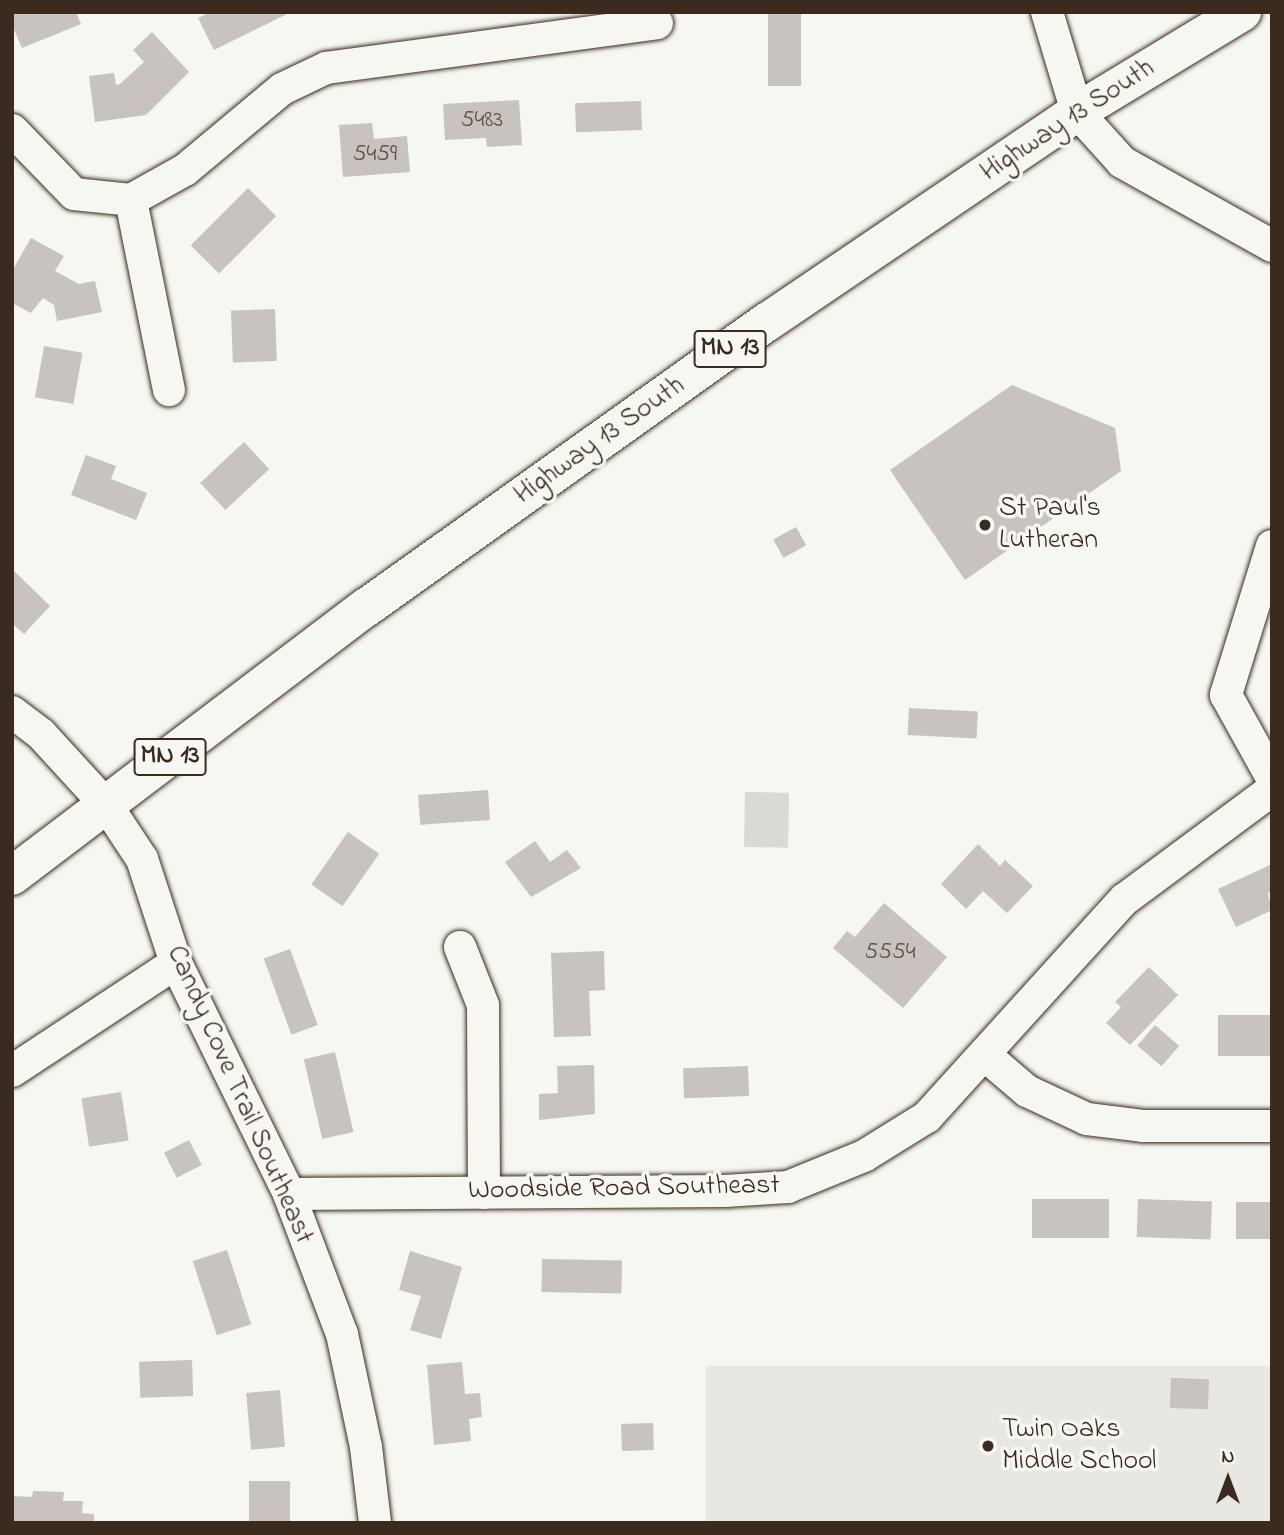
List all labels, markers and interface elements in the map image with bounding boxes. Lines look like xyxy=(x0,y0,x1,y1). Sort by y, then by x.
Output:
street label: Highway 13 South xyxy=(975,52,1161,190)
house number: 5483 xyxy=(461,107,503,135)
house number: 5459 xyxy=(353,141,397,169)
road number: MN 13 xyxy=(693,326,767,372)
street label: Highway 13 South xyxy=(508,370,692,512)
place label: St Paul's Lutheran xyxy=(999,492,1101,558)
marker: St Paul's Lutheran xyxy=(977,517,993,533)
road number: MN 13 xyxy=(133,734,207,779)
house number: 5554 xyxy=(864,939,916,967)
street label: Candy Cove Trail Southeast xyxy=(158,941,320,1249)
street label: Woodside Road Southeast xyxy=(468,1169,780,1209)
place label: Twin Oaks Middle School xyxy=(1002,1413,1156,1479)
marker: Twin Oaks Middle School xyxy=(980,1438,996,1454)
north arrow xyxy=(1193,1444,1263,1514)
text: N xyxy=(1222,1444,1234,1471)

